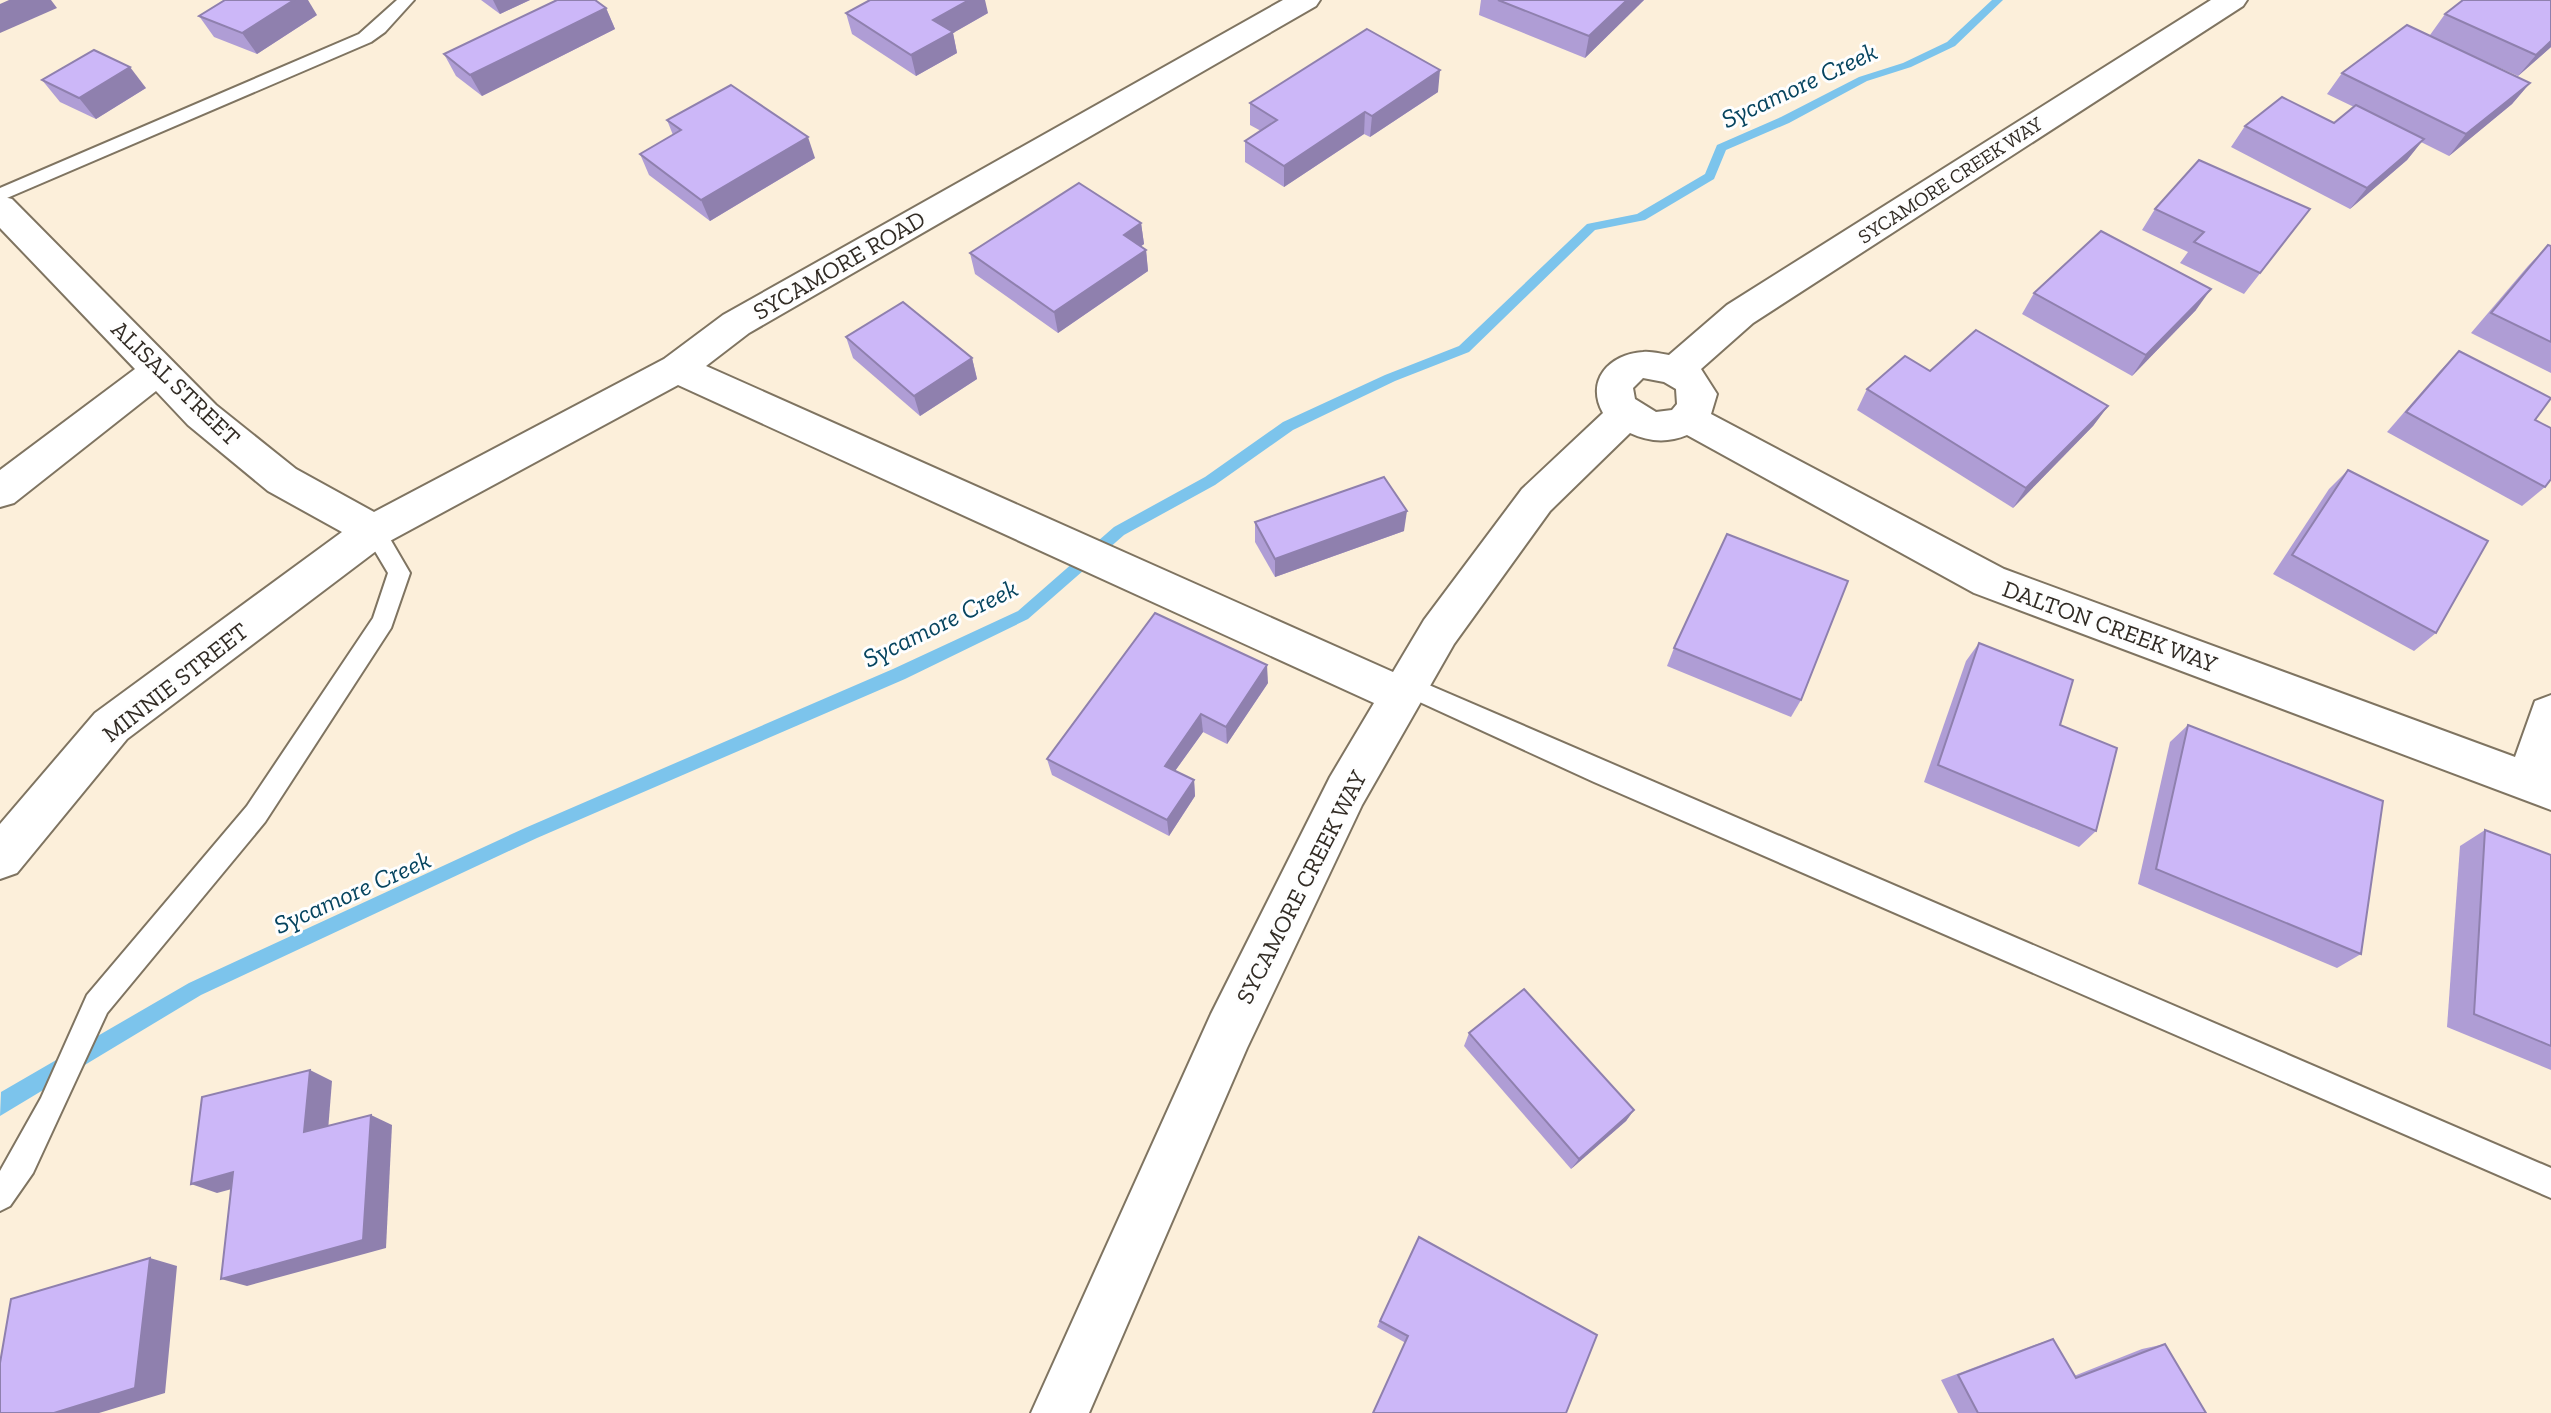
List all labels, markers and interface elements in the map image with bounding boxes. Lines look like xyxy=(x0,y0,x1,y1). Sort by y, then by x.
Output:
water label: Sycamore Creek xyxy=(1716,35,1882,135)
street label: SYCAMORE CREEK WAY xyxy=(1853,111,2047,249)
street label: SYCAMORE ROAD xyxy=(748,204,930,326)
street label: ALISAL STREET xyxy=(106,314,246,452)
water label: Sycamore Creek xyxy=(857,572,1023,674)
street label: DALTON CREEK WAY xyxy=(1999,574,2222,678)
street label: MINNIE STREET xyxy=(96,616,254,748)
street label: SYCAMORE CREEK WAY xyxy=(1230,765,1373,1008)
water label: Sycamore Creek xyxy=(269,843,435,941)

